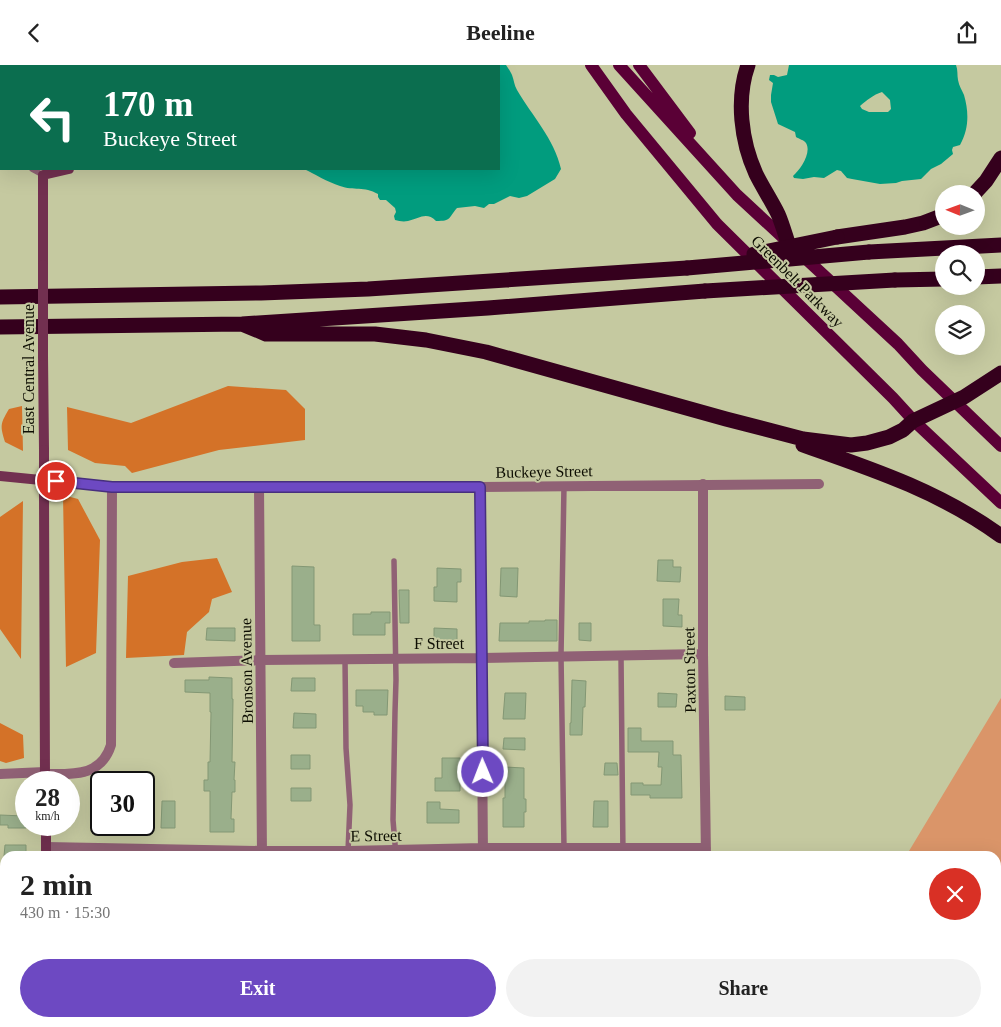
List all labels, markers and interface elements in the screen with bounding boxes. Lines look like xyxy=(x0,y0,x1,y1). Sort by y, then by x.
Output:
icon: back xyxy=(20,19,48,47)
icon: share xyxy=(953,19,981,47)
text: Beeline xyxy=(466,20,535,45)
icon: left xyxy=(20,85,85,150)
text: 170 m xyxy=(103,85,193,124)
text: Buckeye Street xyxy=(103,126,237,151)
north arrow xyxy=(935,185,985,235)
map controls xyxy=(935,185,985,355)
street label: Greenbelt Parkway xyxy=(747,232,847,332)
button: search xyxy=(935,245,985,295)
street label: East Central Avenue xyxy=(20,304,37,434)
button: layers xyxy=(935,305,985,355)
pin xyxy=(35,460,77,502)
street label: Buckeye Street xyxy=(495,462,593,482)
icon: arrive xyxy=(42,467,70,495)
street label: Bronson Avenue xyxy=(237,618,256,724)
street label: Paxton Street xyxy=(680,626,699,713)
street label: F Street xyxy=(414,635,465,652)
position arrow xyxy=(456,745,508,797)
speed limit sign: 30 xyxy=(90,771,155,836)
text: 28 xyxy=(35,784,60,811)
text: km/h xyxy=(35,809,60,823)
street label: E Street xyxy=(350,827,402,844)
text: 2 min xyxy=(20,868,93,901)
button: close xyxy=(929,868,981,920)
text: 430 m · 15:30 xyxy=(20,904,110,921)
button: Exit xyxy=(20,959,496,1017)
button: Share xyxy=(506,959,981,1017)

